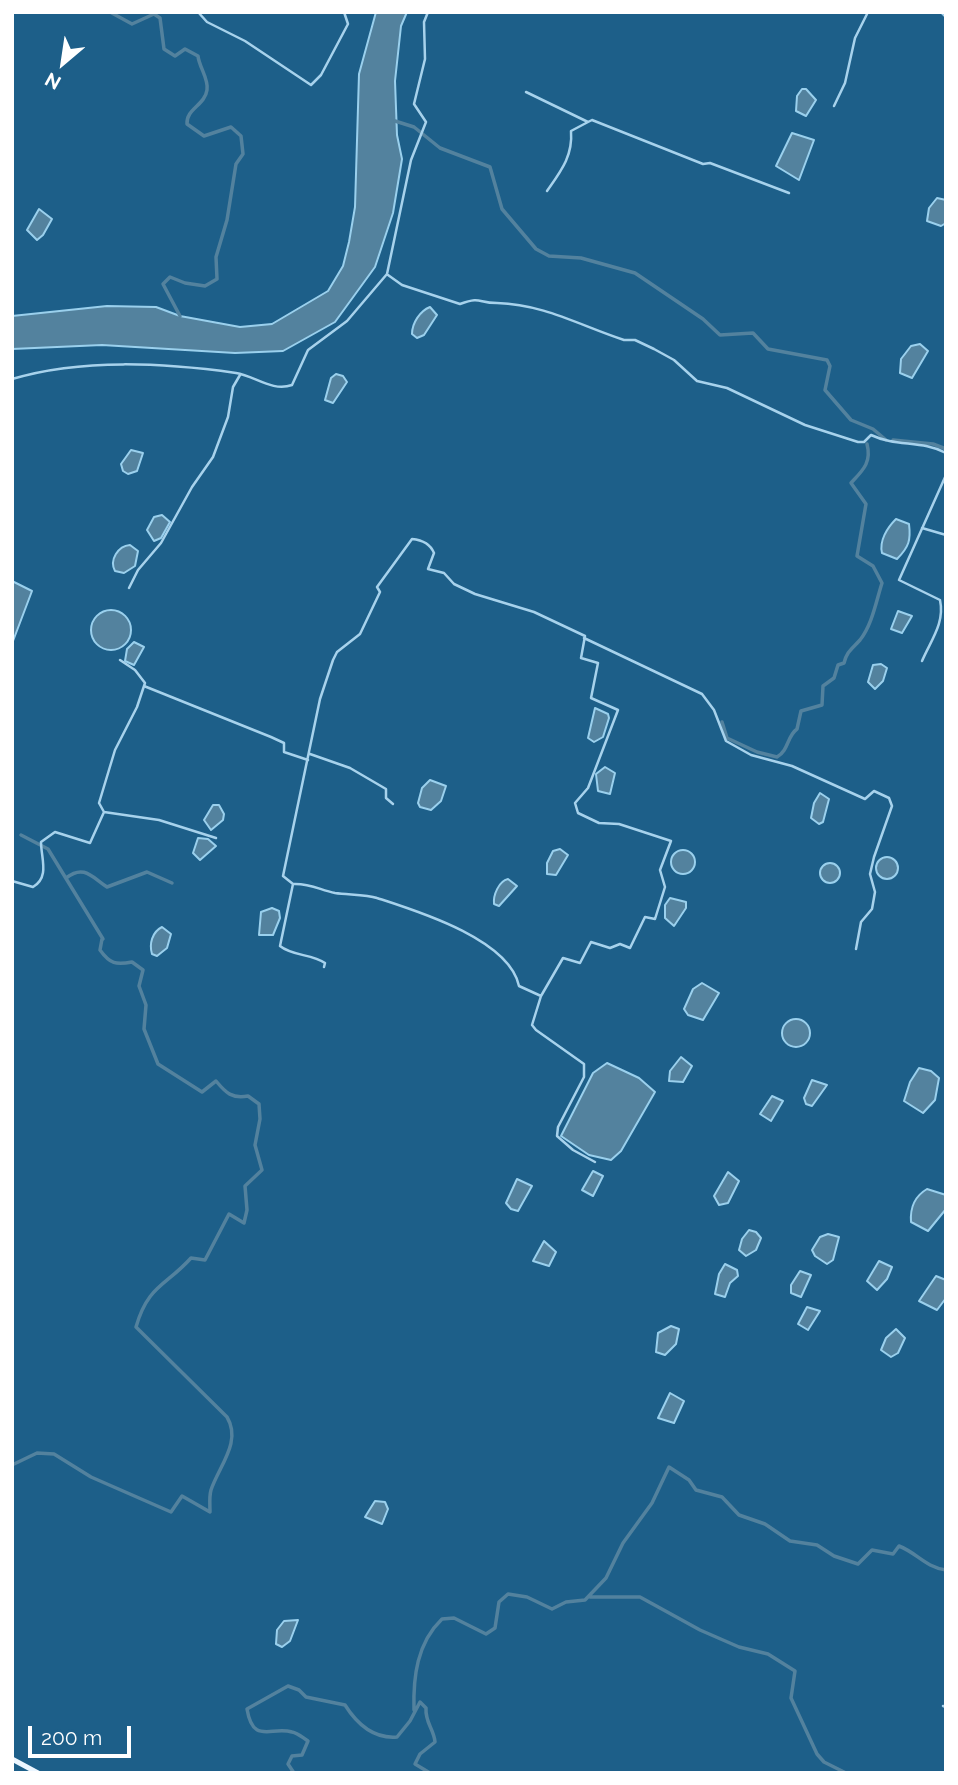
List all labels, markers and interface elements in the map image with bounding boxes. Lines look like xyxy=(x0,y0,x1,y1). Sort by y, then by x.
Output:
north arrow xyxy=(28,28,98,98)
text: N xyxy=(41,68,64,95)
scale bar xyxy=(32,1712,135,1756)
text: 200 m xyxy=(41,1725,102,1750)

